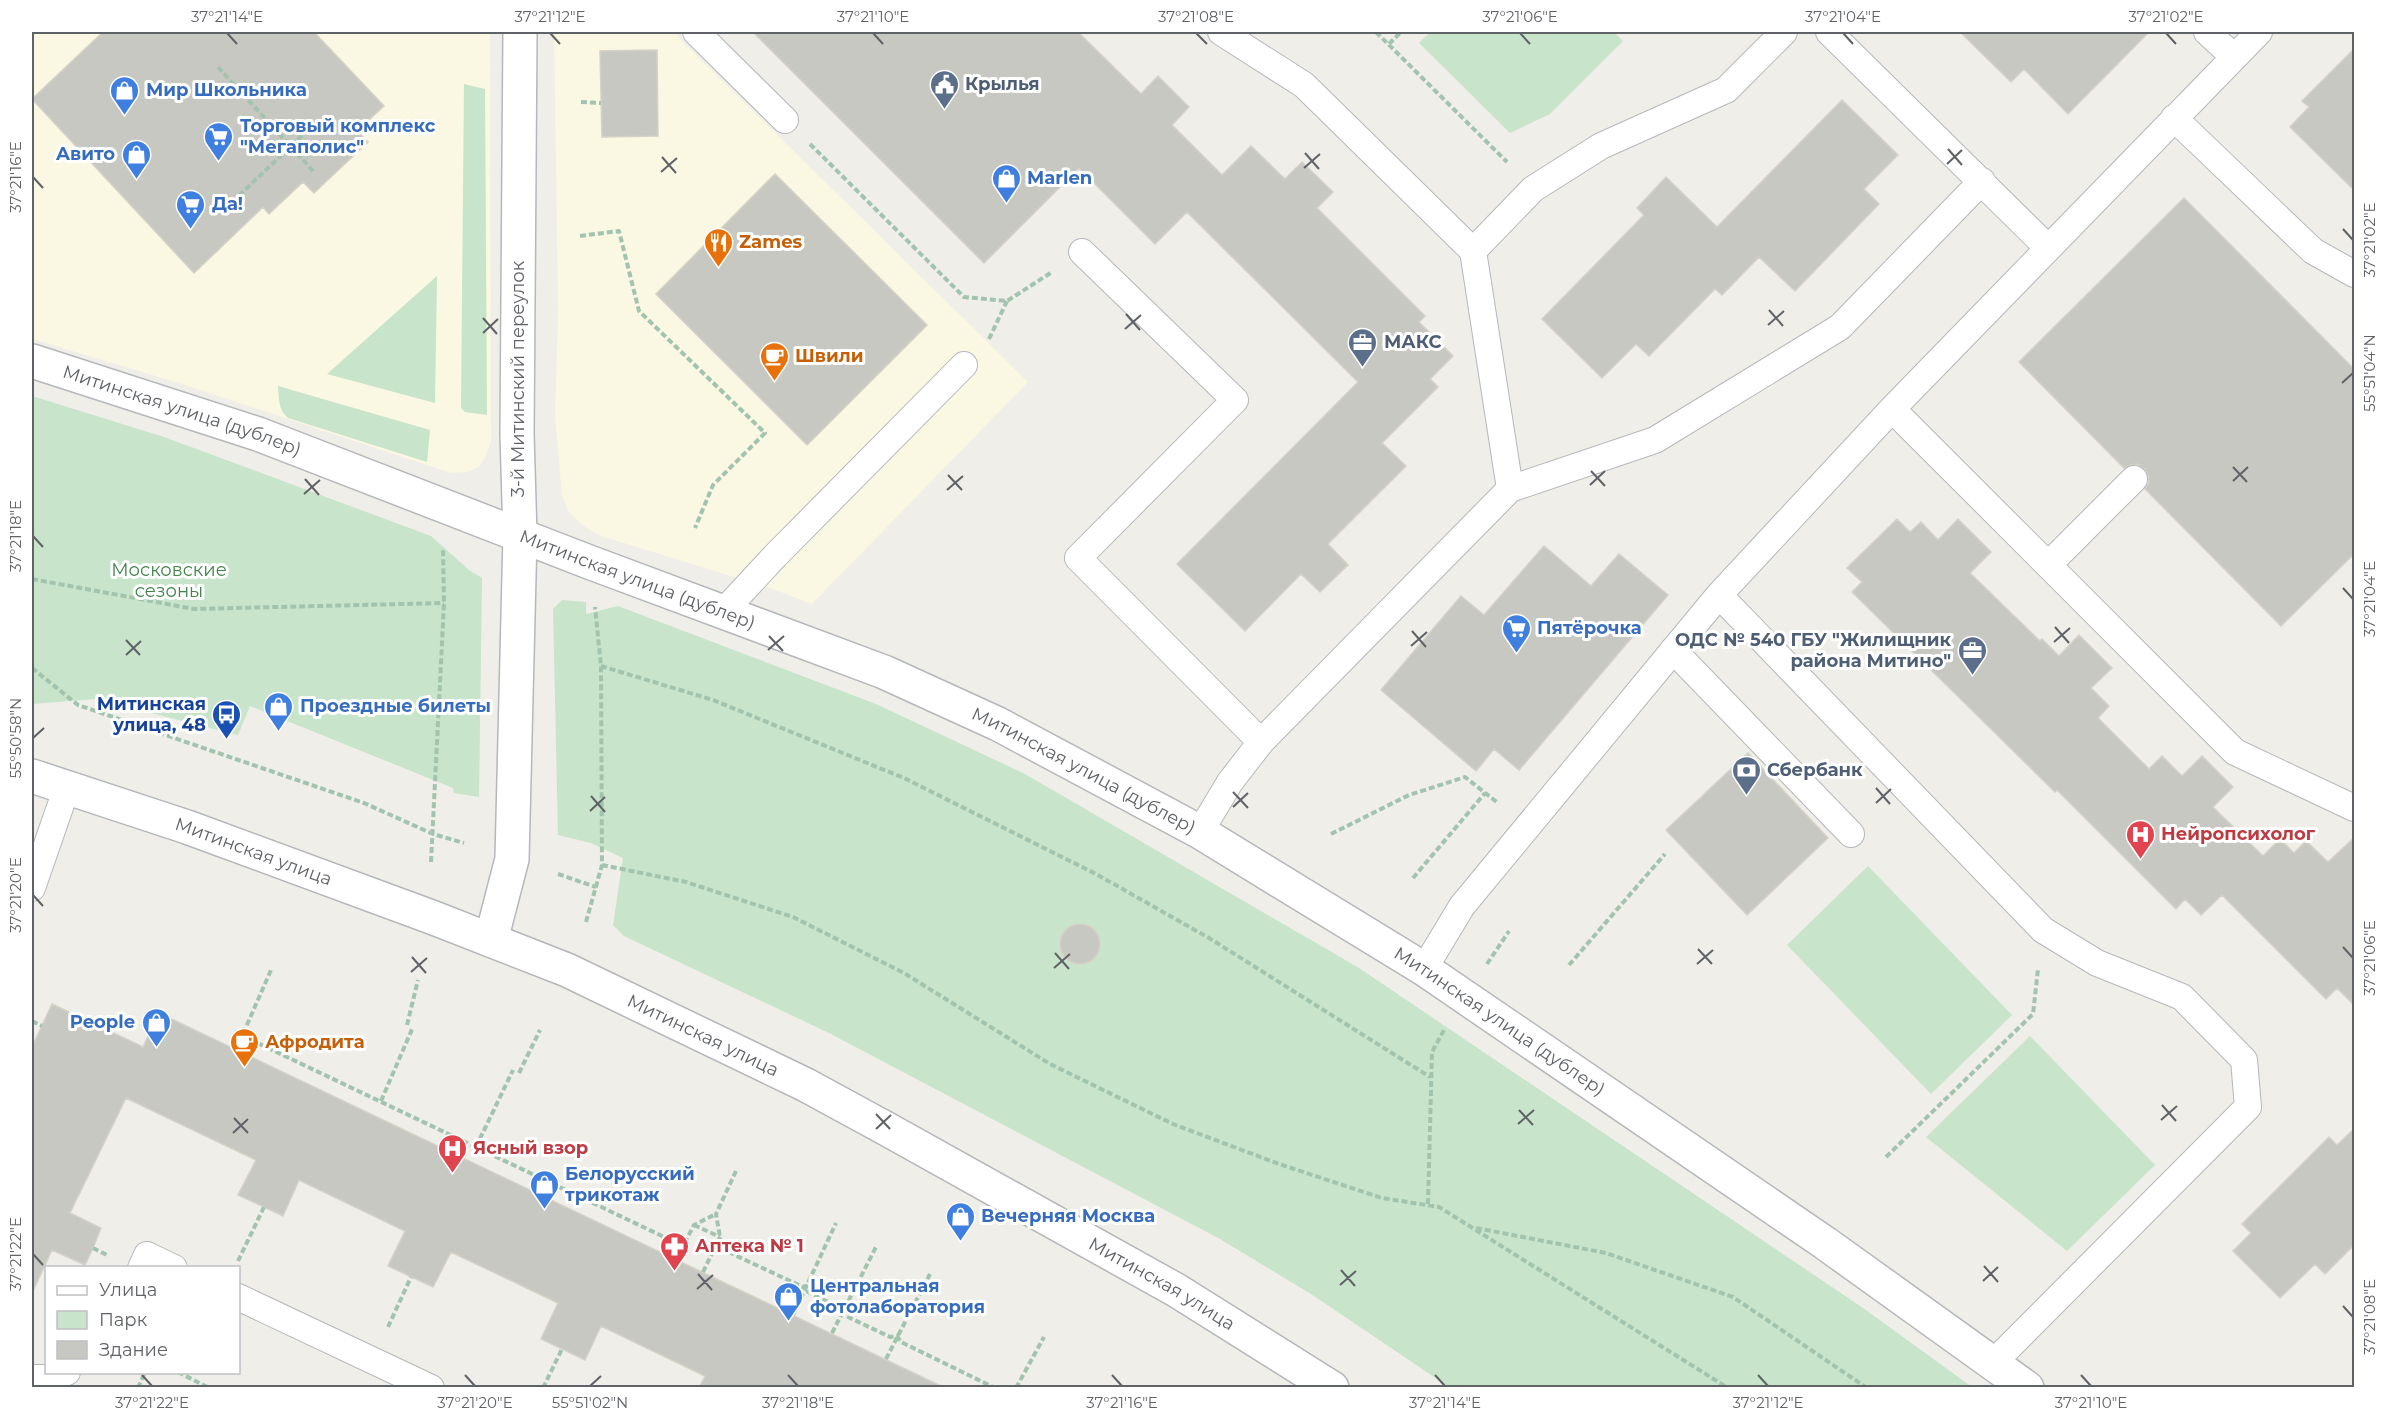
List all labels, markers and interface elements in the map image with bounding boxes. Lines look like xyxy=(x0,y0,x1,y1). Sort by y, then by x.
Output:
text: 37°21'14"E xyxy=(191,7,263,26)
text: 37°21'12"E xyxy=(514,7,586,26)
text: 37°21'10"E xyxy=(837,7,909,26)
text: 37°21'08"E xyxy=(1158,7,1234,26)
text: 37°21'06"E xyxy=(1482,7,1558,26)
text: 37°21'04"E xyxy=(1805,7,1881,26)
text: 37°21'02"E xyxy=(2128,7,2204,26)
public building icon: Крылья xyxy=(928,68,960,110)
place label: Крылья xyxy=(965,73,1040,95)
shop icon: Мир Школьника xyxy=(109,74,141,116)
place label: Мир Школьника xyxy=(146,79,307,101)
place label: Торговый комплекс "Мегаполис" xyxy=(240,115,436,158)
supermarket icon: Торговый комплекс "Мегаполис" xyxy=(203,120,235,162)
shop icon: Авито xyxy=(120,138,152,180)
text: 37°21'16"E xyxy=(6,141,25,213)
place label: Авито xyxy=(56,143,115,165)
shop icon: Marlen xyxy=(990,162,1022,204)
place label: Marlen xyxy=(1027,167,1092,189)
supermarket icon: Да! xyxy=(175,188,207,230)
place label: Да! xyxy=(212,193,243,215)
text: 37°21'02"E xyxy=(2360,202,2379,278)
restaurant icon: Zames xyxy=(702,226,734,268)
place label: Zames xyxy=(739,231,803,253)
street label: 3-й Митинский переулок xyxy=(507,260,529,497)
office icon: МАКС xyxy=(1347,326,1379,368)
place label: МАКС xyxy=(1384,331,1442,353)
text: 55°51'04"N xyxy=(2360,334,2379,412)
cafe icon: Швили xyxy=(758,340,790,382)
place label: Швили xyxy=(795,345,864,367)
street label: Митинская улица (дублер) xyxy=(60,361,305,461)
text: 37°21'18"E xyxy=(6,500,25,572)
street label: Митинская улица (дублер) xyxy=(516,525,758,634)
park label: Московские сезоны xyxy=(111,559,227,602)
text: 37°21'04"E xyxy=(2360,561,2379,637)
supermarket icon: Пятёрочка xyxy=(1500,612,1532,654)
place label: Пятёрочка xyxy=(1537,617,1642,639)
place label: ОДС № 540 ГБУ "Жилищник района Митино" xyxy=(1675,629,1951,672)
office icon: ОДС № 540 ГБУ "Жилищник района Митино" xyxy=(1956,634,1988,676)
shop icon: Проездные билеты xyxy=(263,690,295,732)
place label: Митинская улица, 48 xyxy=(97,693,206,736)
place label: Проездные билеты xyxy=(300,695,491,717)
text: 55°50'58"N xyxy=(6,698,25,778)
bus stop icon: Митинская улица, 48 xyxy=(211,698,243,740)
street label: Митинская улица (дублер) xyxy=(968,703,1199,839)
bank icon: Сбербанк xyxy=(1730,754,1762,796)
place label: Сбербанк xyxy=(1767,759,1863,781)
street label: Митинская улица xyxy=(172,813,335,890)
hospital icon: Нейропсихолог xyxy=(2124,818,2156,860)
place label: Нейропсихолог xyxy=(2161,823,2316,845)
text: 37°21'20"E xyxy=(6,857,25,933)
text: 37°21'06"E xyxy=(2360,920,2379,996)
street label: Митинская улица (дублер) xyxy=(1390,942,1609,1100)
street label: Митинская улица xyxy=(624,990,782,1081)
shop icon: People xyxy=(140,1006,172,1048)
place label: People xyxy=(70,1011,135,1033)
cafe icon: Афродита xyxy=(228,1026,260,1068)
place label: Афродита xyxy=(265,1031,365,1053)
hospital icon: Ясный взор xyxy=(436,1132,468,1174)
place label: Ясный взор xyxy=(473,1137,588,1159)
place label: Белорусский трикотаж xyxy=(565,1163,695,1206)
shop icon: Белорусский трикотаж xyxy=(528,1168,560,1210)
shop icon: Вечерняя Москва xyxy=(944,1200,976,1242)
place label: Вечерняя Москва xyxy=(981,1205,1155,1227)
text: 37°21'22"E xyxy=(6,1217,25,1291)
pharmacy icon: Аптека № 1 xyxy=(658,1230,690,1272)
street label: Митинская улица xyxy=(1085,1233,1239,1335)
place label: Аптека № 1 xyxy=(695,1235,804,1257)
legend xyxy=(45,1266,240,1374)
place label: Центральная фотолаборатория xyxy=(810,1275,985,1318)
text: Улица xyxy=(99,1279,157,1301)
text: 37°21'08"E xyxy=(2360,1279,2379,1355)
shop icon: Центральная фотолаборатория xyxy=(773,1280,805,1322)
text: Парк xyxy=(99,1309,148,1331)
text: Здание xyxy=(99,1339,168,1361)
text: 37°21'22"E xyxy=(115,1393,189,1412)
text: 37°21'20"E xyxy=(437,1393,513,1412)
text: 55°51'02"N xyxy=(552,1393,628,1412)
text: 37°21'18"E xyxy=(762,1393,834,1412)
text: 37°21'16"E xyxy=(1086,1393,1158,1412)
text: 37°21'14"E xyxy=(1409,1393,1481,1412)
text: 37°21'12"E xyxy=(1732,1393,1804,1412)
text: 37°21'10"E xyxy=(2055,1393,2127,1412)

